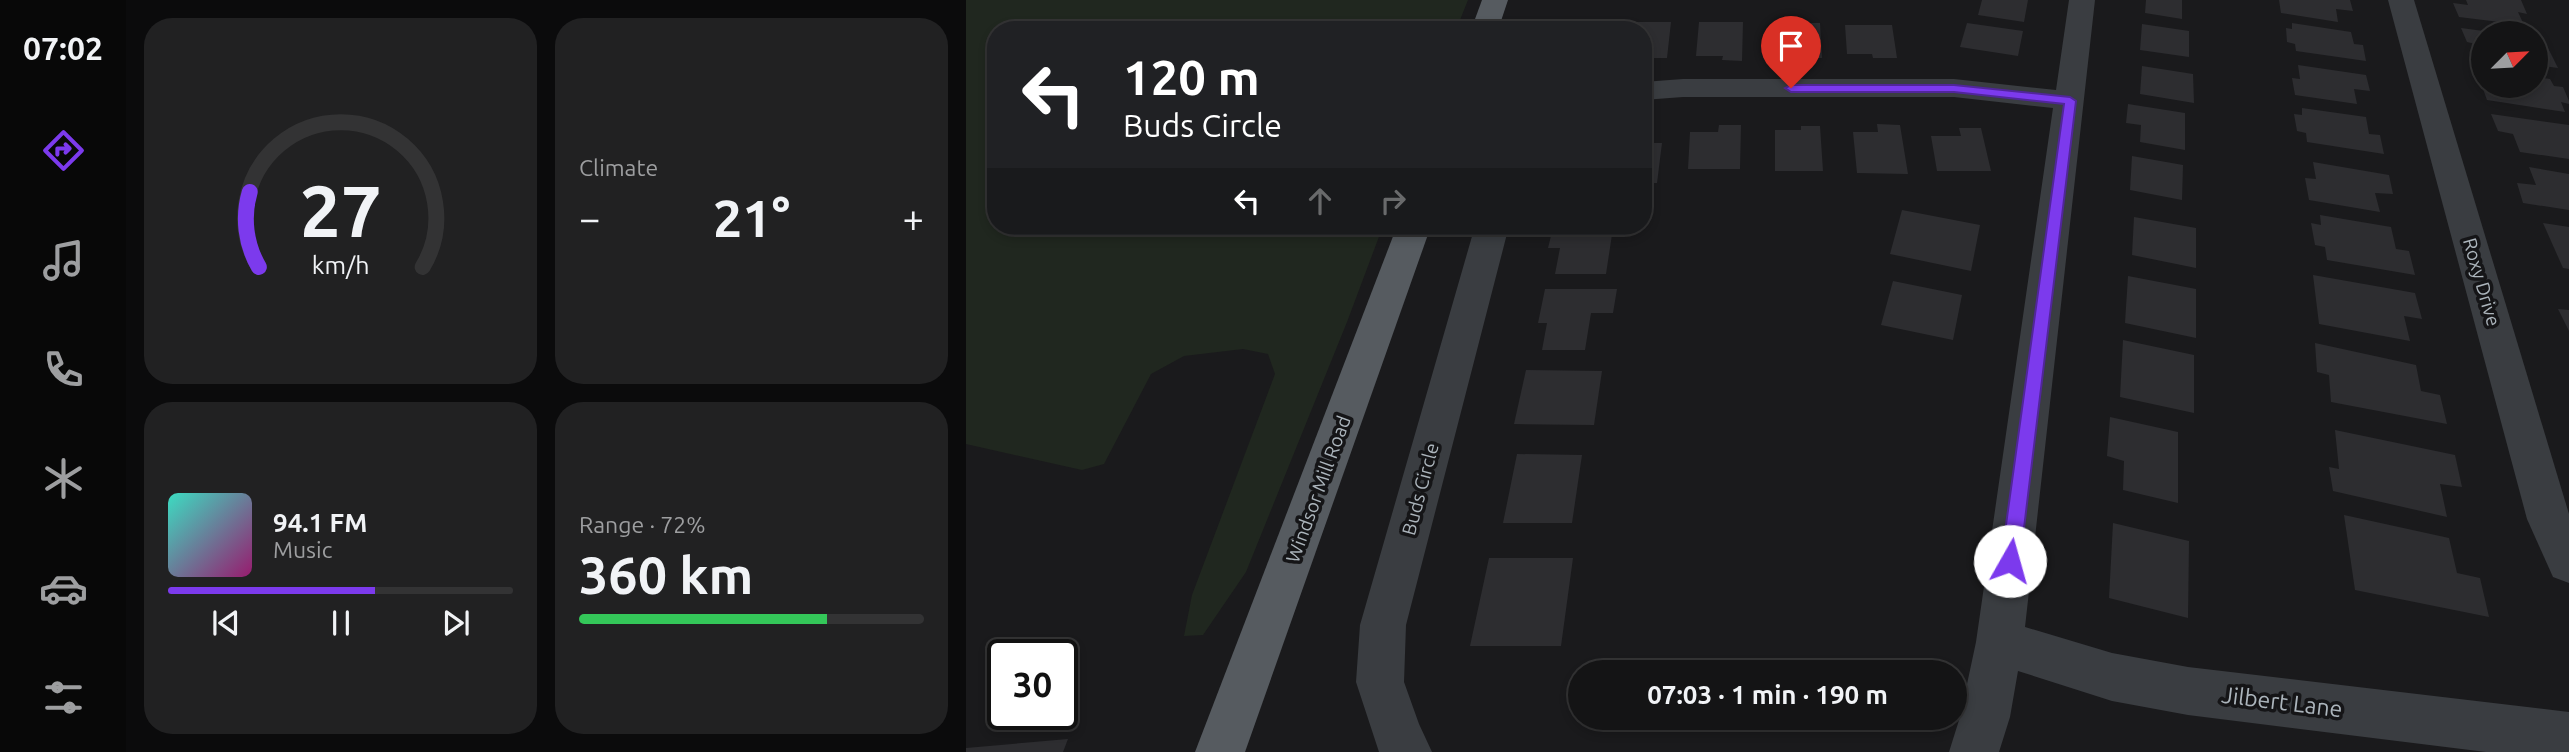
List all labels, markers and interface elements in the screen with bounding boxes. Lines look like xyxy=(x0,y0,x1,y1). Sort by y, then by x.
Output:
pin xyxy=(1761,16,1821,88)
north arrow xyxy=(2471,21,2548,98)
map controls xyxy=(2471,21,2548,98)
icon: arrive xyxy=(1772,27,1810,65)
text: 07:02 xyxy=(23,30,103,66)
icon: left xyxy=(1008,49,1099,140)
text: 120 m xyxy=(1123,49,1260,104)
text: Buds Circle xyxy=(1123,107,1282,143)
icon: directions xyxy=(39,126,88,175)
text: Climate xyxy=(579,155,658,180)
text: 27 xyxy=(299,169,382,251)
icon: left xyxy=(1228,182,1266,220)
icon: ahead xyxy=(1301,182,1339,220)
icon: right xyxy=(1374,182,1412,220)
text: 21° xyxy=(713,189,790,247)
text: − xyxy=(579,197,600,239)
text: + xyxy=(903,197,924,239)
street label: Roxy Drive xyxy=(2459,235,2505,329)
icon: music xyxy=(39,236,88,285)
text: km/h xyxy=(312,251,369,279)
icon: phone xyxy=(39,345,88,394)
street label: Windsor Mill Road xyxy=(1281,413,1355,565)
street label: Buds Circle xyxy=(1397,441,1443,537)
icon: climate xyxy=(39,454,88,503)
text: 94.1 FM xyxy=(273,508,367,537)
text: Range · 72% xyxy=(579,512,706,537)
position arrow xyxy=(1973,524,2047,598)
text: Music xyxy=(273,537,332,562)
text: 360 km xyxy=(579,546,753,604)
icon: car xyxy=(39,564,88,613)
icon: previous xyxy=(207,604,245,642)
icon: pause xyxy=(322,604,360,642)
icon: next xyxy=(437,604,475,642)
speed limit sign: 30 xyxy=(987,639,1078,730)
icon: filters xyxy=(39,673,88,722)
text: 07:03 · 1 min · 190 m xyxy=(1647,680,1888,709)
street label: Jilbert Lane xyxy=(2220,682,2344,721)

